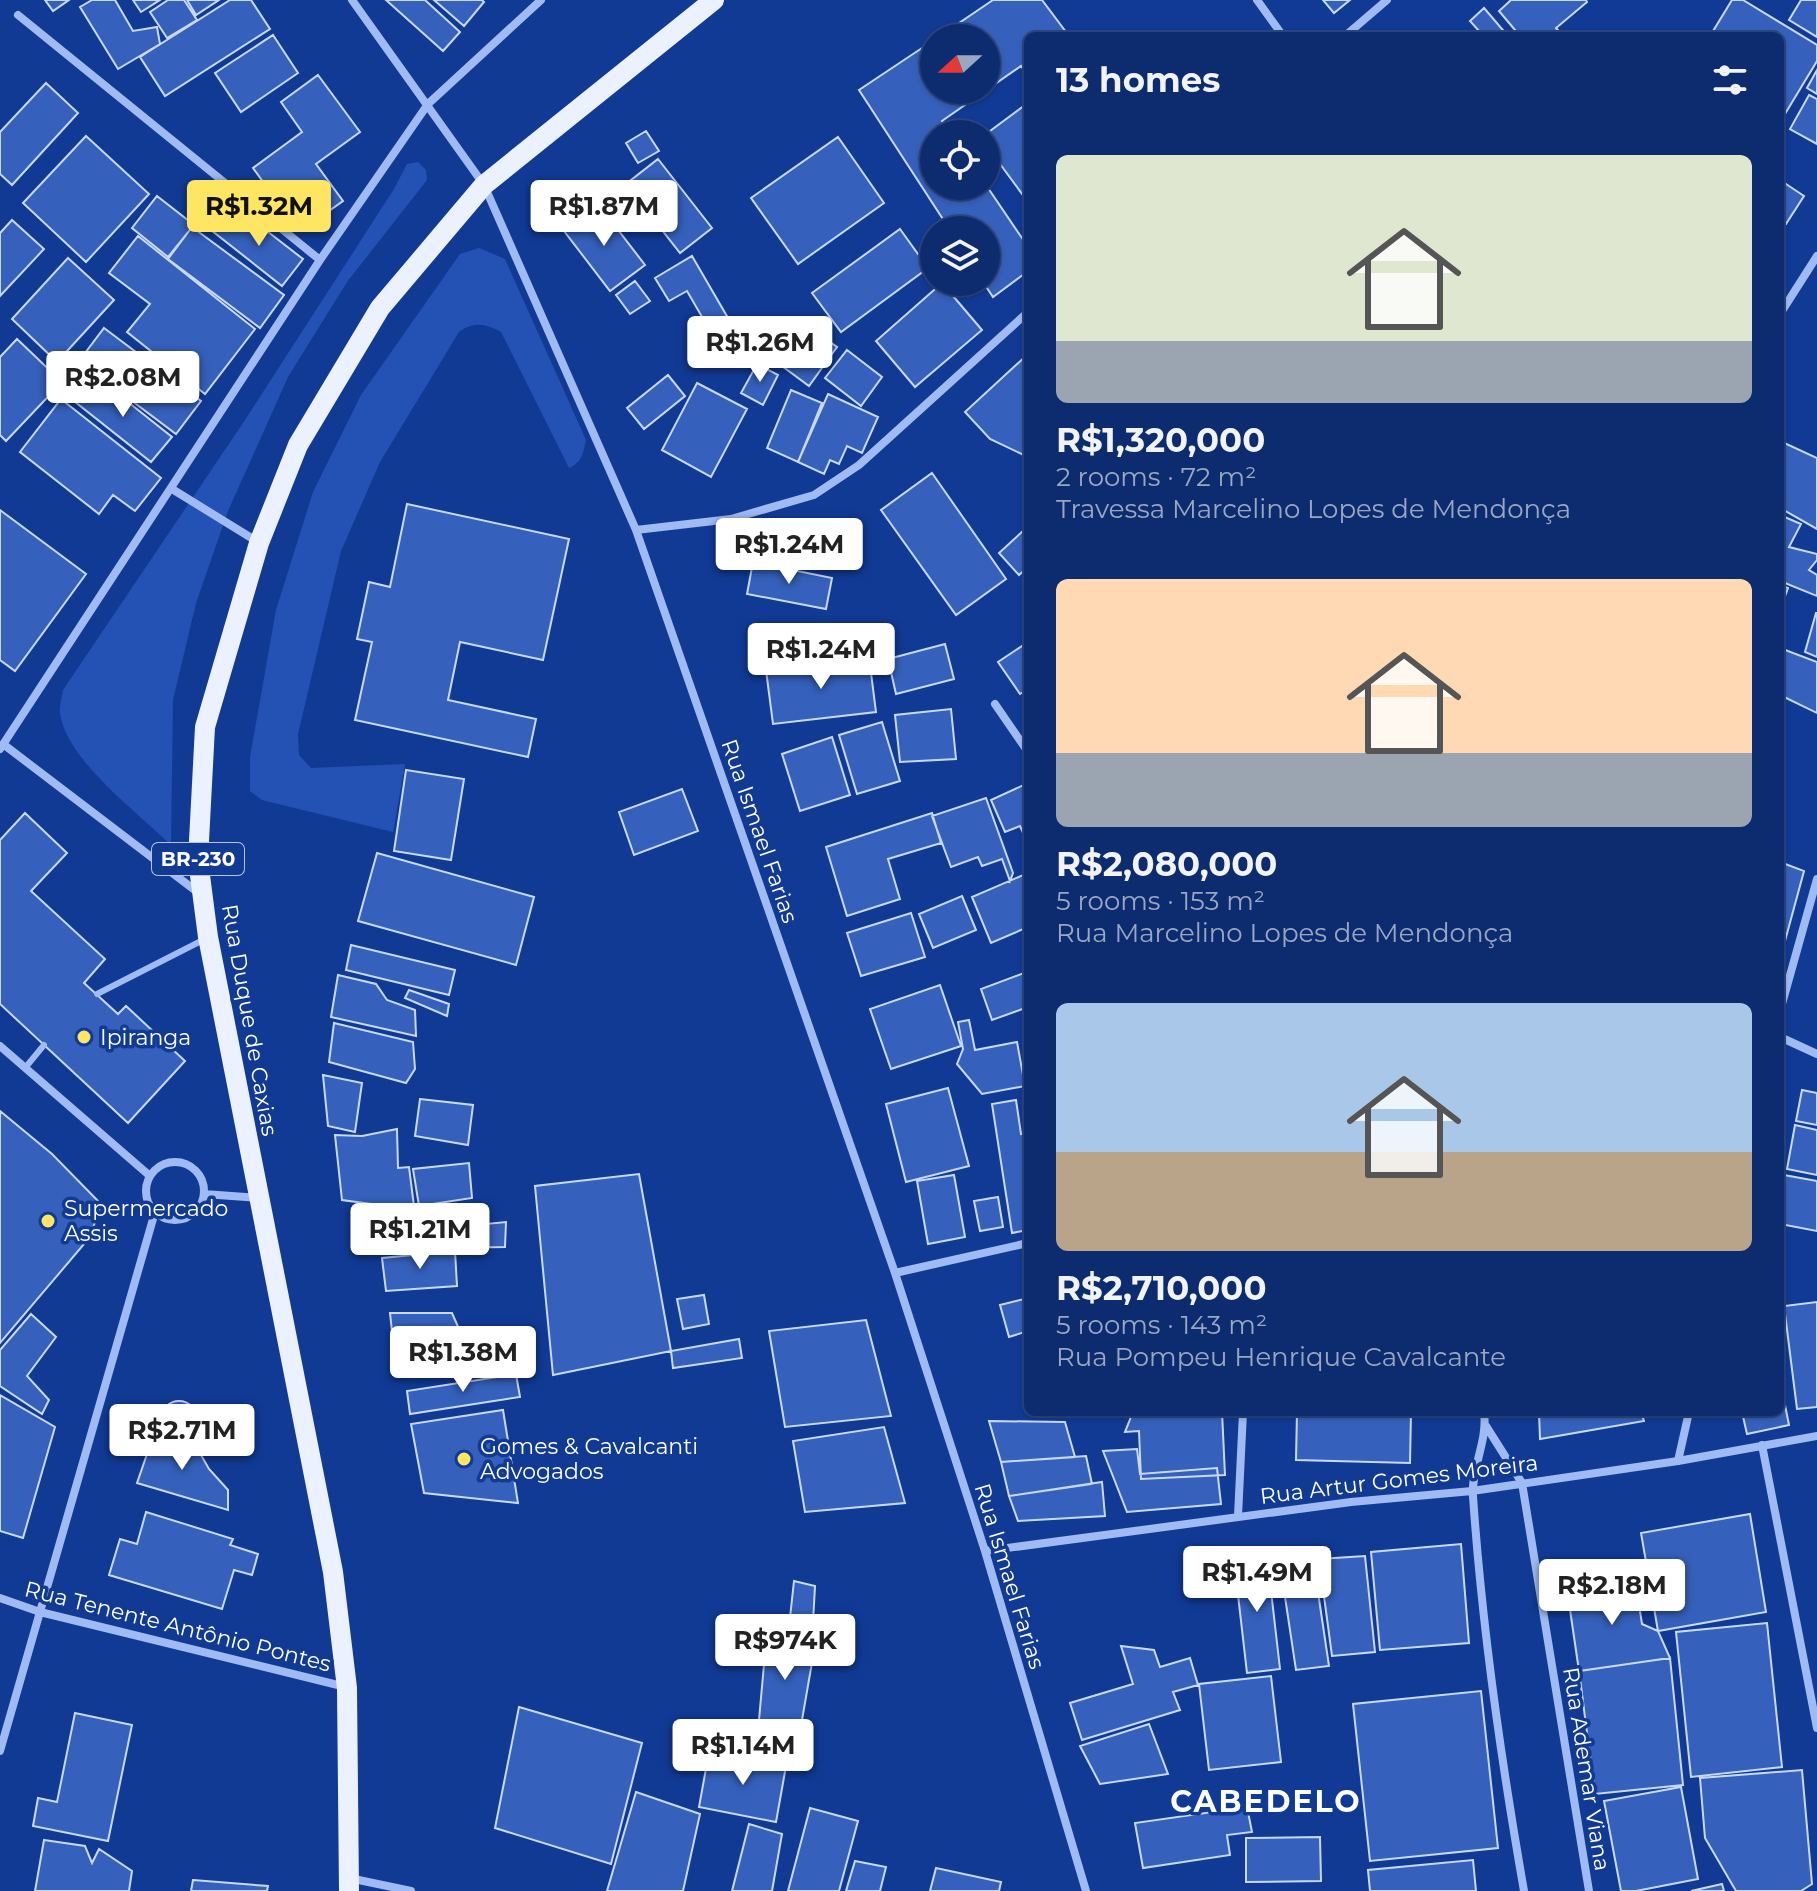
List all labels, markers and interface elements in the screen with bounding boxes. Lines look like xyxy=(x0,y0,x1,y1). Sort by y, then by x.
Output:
north arrow xyxy=(920,24,1000,104)
map controls xyxy=(920,24,1000,296)
icon: filters xyxy=(1708,58,1752,102)
text: 13 homes xyxy=(1056,59,1220,101)
button: locate xyxy=(920,120,1000,200)
pin: R$1.32M xyxy=(185,180,333,248)
pin: R$1.87M xyxy=(530,180,678,248)
text: R$1.32M xyxy=(205,190,313,222)
text: R$1.87M xyxy=(549,190,659,222)
icon: home xyxy=(1332,207,1476,351)
button: layers xyxy=(920,216,1000,296)
pin: R$1.26M xyxy=(686,316,834,384)
text: R$1.26M xyxy=(705,326,815,358)
pin: R$2.08M xyxy=(49,351,197,419)
text: R$2.08M xyxy=(64,361,182,393)
text: R$1,320,000 xyxy=(1056,419,1265,461)
text: 2 rooms · 72 m² xyxy=(1056,461,1256,493)
text: Travessa Marcelino Lopes de Mendonça xyxy=(1056,493,1571,525)
pin: R$1.24M xyxy=(715,518,863,586)
text: R$1.24M xyxy=(734,528,844,560)
pin: R$1.24M xyxy=(747,623,895,691)
icon: home xyxy=(1332,631,1476,775)
text: R$1.24M xyxy=(766,633,876,665)
street label: Rua Ismael Farias xyxy=(715,736,804,927)
road number: BR-230 xyxy=(152,843,244,875)
text: R$2,080,000 xyxy=(1056,843,1277,885)
text: 5 rooms · 153 m² xyxy=(1056,885,1265,917)
street label: Rua Duque de Caxias xyxy=(216,902,283,1138)
text: Rua Marcelino Lopes de Mendonça xyxy=(1056,917,1513,949)
place label: Ipiranga xyxy=(100,1024,191,1051)
marker: Ipiranga xyxy=(75,1028,93,1046)
icon: home xyxy=(1332,1055,1476,1199)
place label: Supermercado Assis xyxy=(64,1195,228,1247)
pin: R$1.21M xyxy=(346,1203,494,1271)
marker: Supermercado Assis xyxy=(39,1212,57,1230)
text: R$1.21M xyxy=(368,1213,472,1245)
text: R$2,710,000 xyxy=(1056,1267,1267,1309)
text: 5 rooms · 143 m² xyxy=(1056,1309,1267,1341)
pin: R$1.38M xyxy=(389,1326,537,1394)
text: R$1.38M xyxy=(408,1336,518,1368)
text: Rua Pompeu Henrique Cavalcante xyxy=(1056,1341,1506,1373)
pin: R$2.71M xyxy=(108,1404,256,1472)
text: R$2.71M xyxy=(127,1414,237,1446)
place label: Gomes & Cavalcanti Advogados xyxy=(480,1433,698,1485)
street label: Rua Artur Gomes Moreira xyxy=(1258,1449,1540,1510)
marker: Gomes & Cavalcanti Advogados xyxy=(455,1450,473,1468)
street label: Rua Ismael Farias xyxy=(968,1480,1051,1673)
pin: R$1.49M xyxy=(1183,1546,1331,1614)
text: R$1.49M xyxy=(1201,1556,1313,1588)
pin: R$2.18M xyxy=(1538,1559,1686,1627)
text: R$2.18M xyxy=(1557,1569,1667,1601)
street label: Rua Tenente Antônio Pontes xyxy=(22,1575,334,1678)
pin: R$974K xyxy=(720,1614,850,1682)
text: R$974K xyxy=(733,1624,837,1656)
street label: Rua Ademar Viana xyxy=(1557,1665,1616,1873)
pin: R$1.14M xyxy=(669,1719,817,1787)
text: R$1.14M xyxy=(691,1729,795,1761)
district label: CABEDELO xyxy=(1170,1783,1362,1820)

